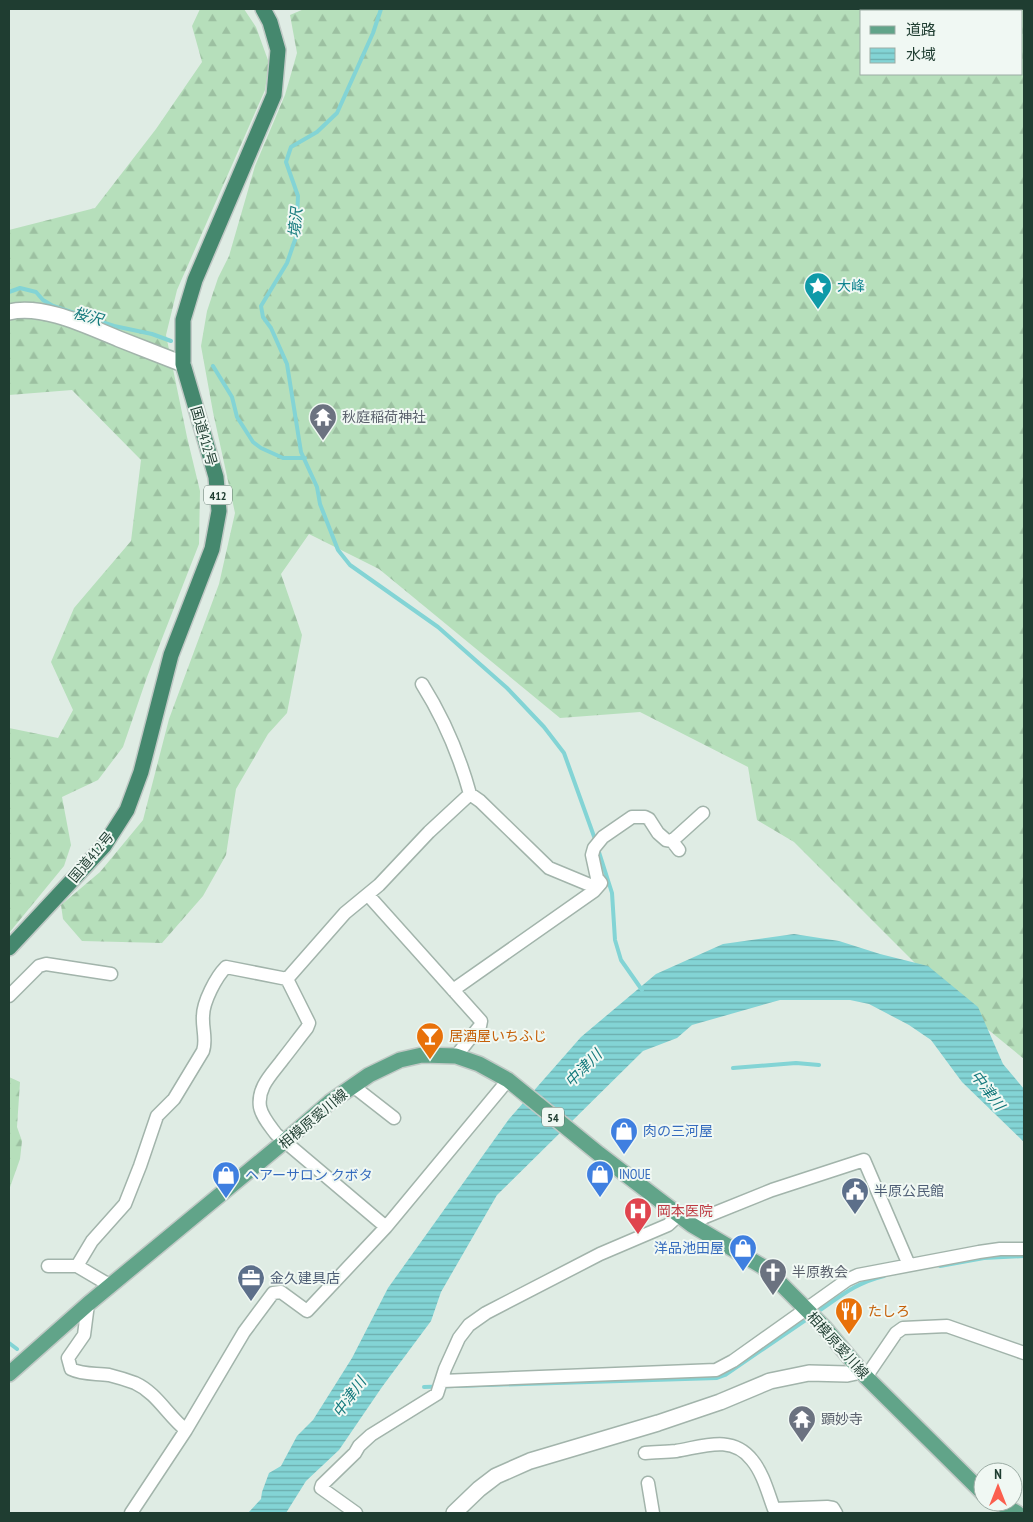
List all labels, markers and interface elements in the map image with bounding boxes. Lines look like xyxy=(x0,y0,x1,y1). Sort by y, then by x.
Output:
legend xyxy=(860,10,1023,75)
text: 道路 xyxy=(906,20,936,39)
text: 水域 xyxy=(906,45,936,64)
water label: 境沢 xyxy=(284,205,306,239)
place icon: 大峰 xyxy=(803,271,833,310)
place label: 大峰 xyxy=(837,277,865,295)
water label: 桜沢 xyxy=(71,303,107,330)
temple icon: 秋庭稲荷神社 xyxy=(308,402,338,441)
street label: 国道412号 xyxy=(187,404,221,468)
place label: 秋庭稲荷神社 xyxy=(342,408,426,426)
road number: 412 xyxy=(204,486,232,504)
street label: 国道412号 xyxy=(65,828,117,886)
bar icon: 居酒屋いちふじ xyxy=(415,1021,445,1060)
place label: 居酒屋いちふじ xyxy=(449,1027,547,1045)
water label: 中津川 xyxy=(561,1044,607,1091)
water label: 中津川 xyxy=(967,1066,1010,1115)
street label: 相模原愛川線 xyxy=(275,1085,351,1153)
road number: 54 xyxy=(542,1108,564,1126)
shop icon: 肉の三河屋 xyxy=(609,1116,639,1155)
place label: 肉の三河屋 xyxy=(643,1122,713,1140)
shop icon: INOUE xyxy=(585,1159,615,1198)
shop icon: ヘアーサロン クボタ xyxy=(211,1160,241,1199)
place label: INOUE xyxy=(619,1165,651,1183)
place label: ヘアーサロン クボタ xyxy=(245,1166,373,1184)
public building icon: 半原公民館 xyxy=(840,1176,870,1215)
place label: 半原公民館 xyxy=(874,1182,944,1200)
hospital icon: 岡本医院 xyxy=(623,1196,653,1235)
place label: 岡本医院 xyxy=(657,1202,713,1220)
shop icon: 洋品池田屋 xyxy=(728,1233,758,1272)
place label: 洋品池田屋 xyxy=(654,1239,724,1257)
church icon: 半原教会 xyxy=(758,1257,788,1296)
office icon: 金久建具店 xyxy=(236,1263,266,1302)
place label: 半原教会 xyxy=(792,1263,848,1281)
place label: 金久建具店 xyxy=(270,1269,340,1287)
restaurant icon: たしろ xyxy=(834,1296,864,1335)
place label: たしろ xyxy=(868,1302,910,1320)
street label: 相模原愛川線 xyxy=(803,1308,873,1382)
water label: 中津川 xyxy=(328,1372,371,1421)
temple icon: 顕妙寺 xyxy=(787,1404,817,1443)
place label: 顕妙寺 xyxy=(821,1410,863,1428)
north arrow xyxy=(973,1462,1023,1512)
text: N xyxy=(994,1465,1002,1483)

